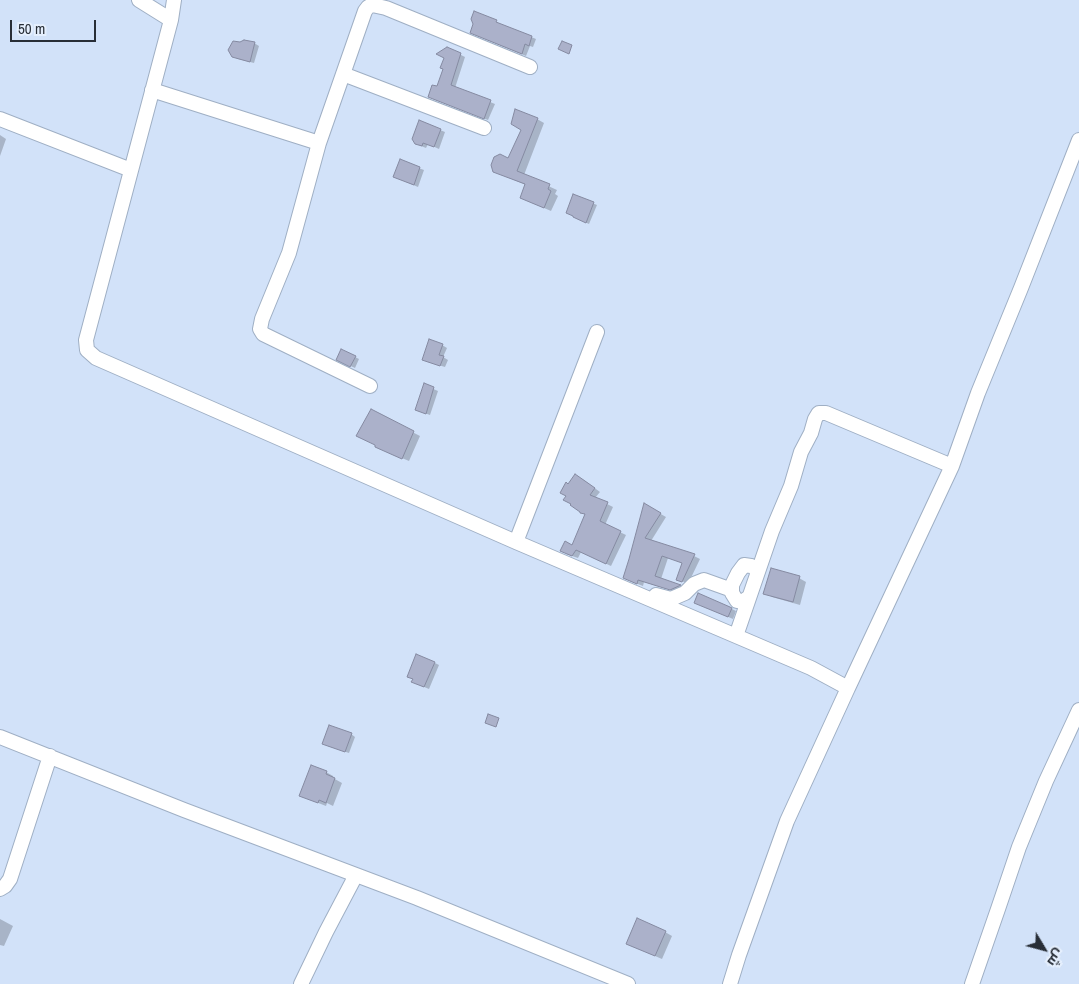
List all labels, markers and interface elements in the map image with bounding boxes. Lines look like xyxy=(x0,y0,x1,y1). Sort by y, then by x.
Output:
scale bar xyxy=(12,10,99,42)
text: 50 m xyxy=(18,18,45,39)
north arrow xyxy=(1019,924,1069,974)
text: ش xyxy=(1043,945,1069,971)

